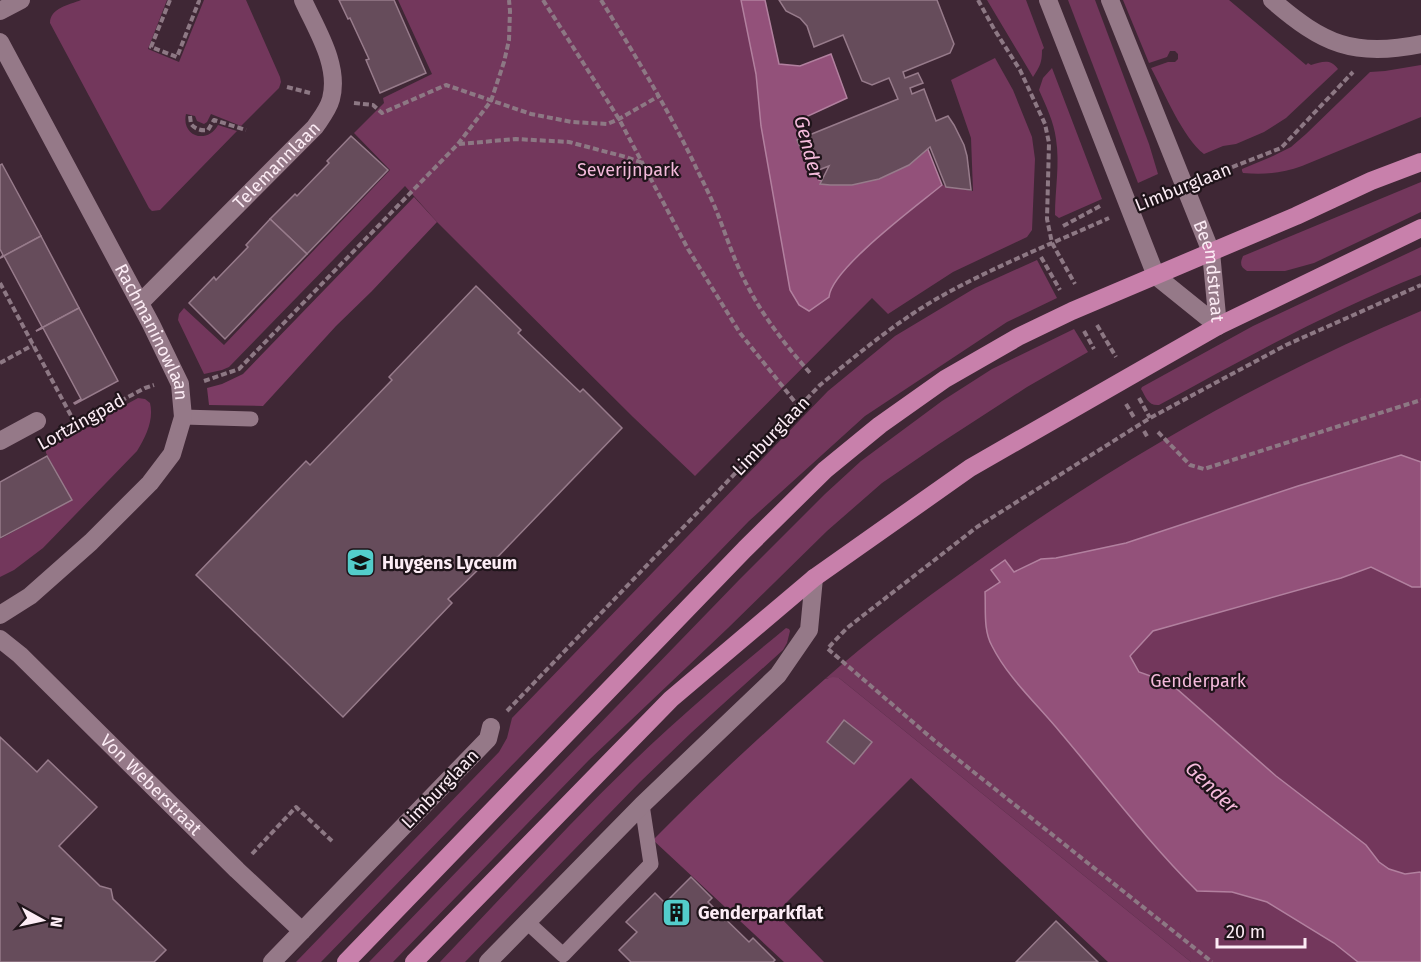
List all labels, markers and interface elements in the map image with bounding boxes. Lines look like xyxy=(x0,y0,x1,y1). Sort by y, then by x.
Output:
water label: Gender xyxy=(789,113,829,182)
street label: Telemannlaan xyxy=(229,117,325,214)
street label: Limburglaan xyxy=(1132,158,1234,216)
park label: Severijnpark xyxy=(577,159,680,181)
street label: Beemdstraat xyxy=(1188,217,1229,324)
street label: Rachmaninowlaan xyxy=(110,260,192,401)
street label: Lortzingpad xyxy=(34,389,128,455)
street label: Limburglaan xyxy=(728,392,814,480)
school or university icon: Huygens Lyceum xyxy=(345,547,377,579)
place label: Huygens Lyceum xyxy=(382,552,517,574)
park label: Genderpark xyxy=(1150,670,1247,692)
street label: Von Weberstraat xyxy=(96,730,207,840)
street label: Limburglaan xyxy=(397,745,483,833)
water label: Gender xyxy=(1181,756,1244,819)
north arrow xyxy=(12,890,72,950)
building icon: Genderparkflat xyxy=(661,897,693,929)
place label: Genderparkflat xyxy=(698,902,825,924)
scale bar xyxy=(1217,911,1306,949)
text: N xyxy=(46,915,67,929)
text: 20 m xyxy=(1226,921,1265,943)

